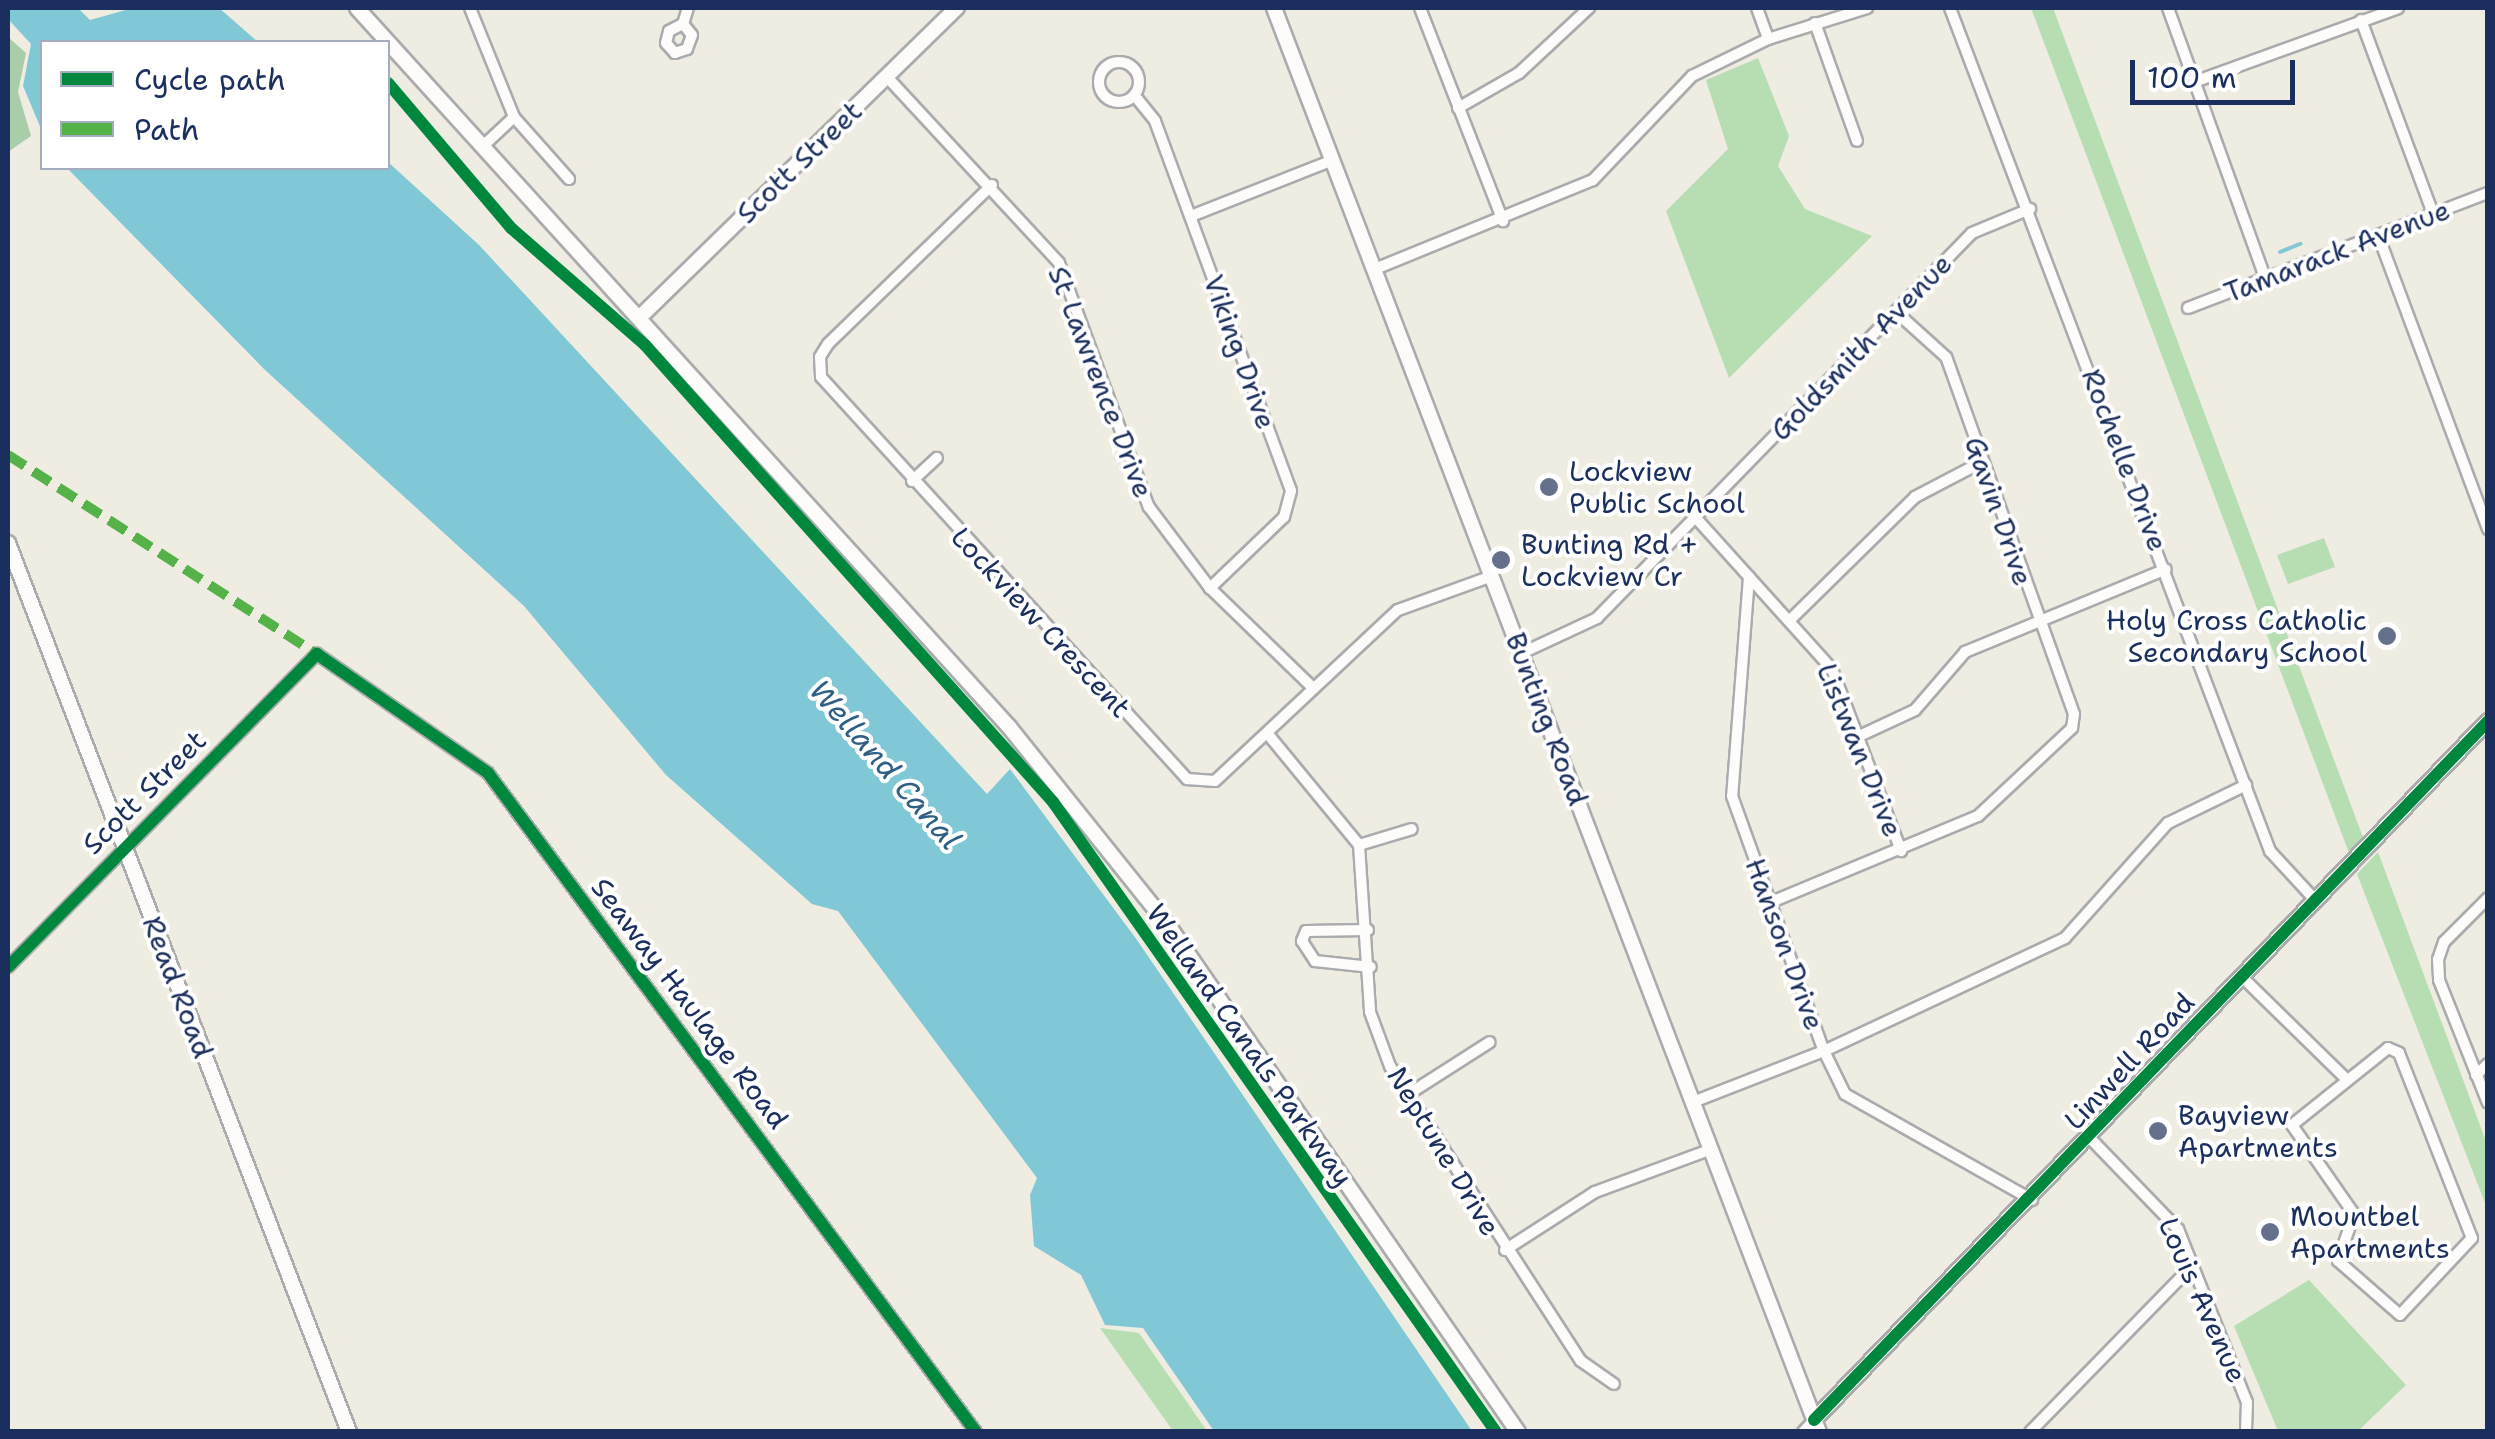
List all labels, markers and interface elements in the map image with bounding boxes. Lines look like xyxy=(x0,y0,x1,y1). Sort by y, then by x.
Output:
legend xyxy=(40,40,390,170)
scale bar xyxy=(2135,40,2300,102)
text: 100 m xyxy=(2147,57,2237,98)
text: Cycle path xyxy=(134,59,286,100)
street label: Scott Street xyxy=(729,94,869,230)
text: Path xyxy=(134,109,200,150)
street label: Tamarack Avenue xyxy=(2219,193,2455,309)
street label: Goldsmith Avenue xyxy=(1763,247,1959,447)
street label: St Lawrence Drive xyxy=(1041,262,1161,502)
street label: Viking Drive xyxy=(1197,270,1283,434)
street label: Rochelle Drive xyxy=(2075,364,2175,556)
street label: Gavin Drive xyxy=(1958,432,2040,590)
place label: Lockview Public School xyxy=(1569,454,1745,520)
marker: Lockview Public School xyxy=(1538,476,1560,498)
street label: Lockview Crescent xyxy=(944,520,1138,724)
place label: Bunting Rd + Lockview Cr xyxy=(1521,527,1699,593)
marker: Bunting Rd + Lockview Cr xyxy=(1490,549,1512,571)
place label: Holy Cross Catholic Secondary School xyxy=(2106,603,2367,669)
marker: Holy Cross Catholic Secondary School xyxy=(2376,625,2398,647)
street label: Bunting Road xyxy=(1499,628,1595,810)
street label: Listwan Drive xyxy=(1810,658,1910,842)
water label: Welland Canal xyxy=(802,673,968,857)
street label: Scott Street xyxy=(75,723,213,861)
street label: Hanson Drive xyxy=(1738,854,1832,1034)
street label: Seaway Haulage Road xyxy=(585,871,795,1135)
street label: Welland Canals Parkway xyxy=(1140,897,1360,1193)
street label: Read Road xyxy=(136,911,220,1063)
street label: Linwell Road xyxy=(2057,985,2201,1137)
street label: Neptune Drive xyxy=(1380,1060,1508,1242)
place label: Bayview Apartments xyxy=(2178,1098,2338,1164)
marker: Bayview Apartments xyxy=(2147,1120,2169,1142)
place label: Mountbel Apartments xyxy=(2290,1199,2450,1265)
street label: Louis Avenue xyxy=(2152,1212,2254,1388)
marker: Mountbel Apartments xyxy=(2259,1221,2281,1243)

